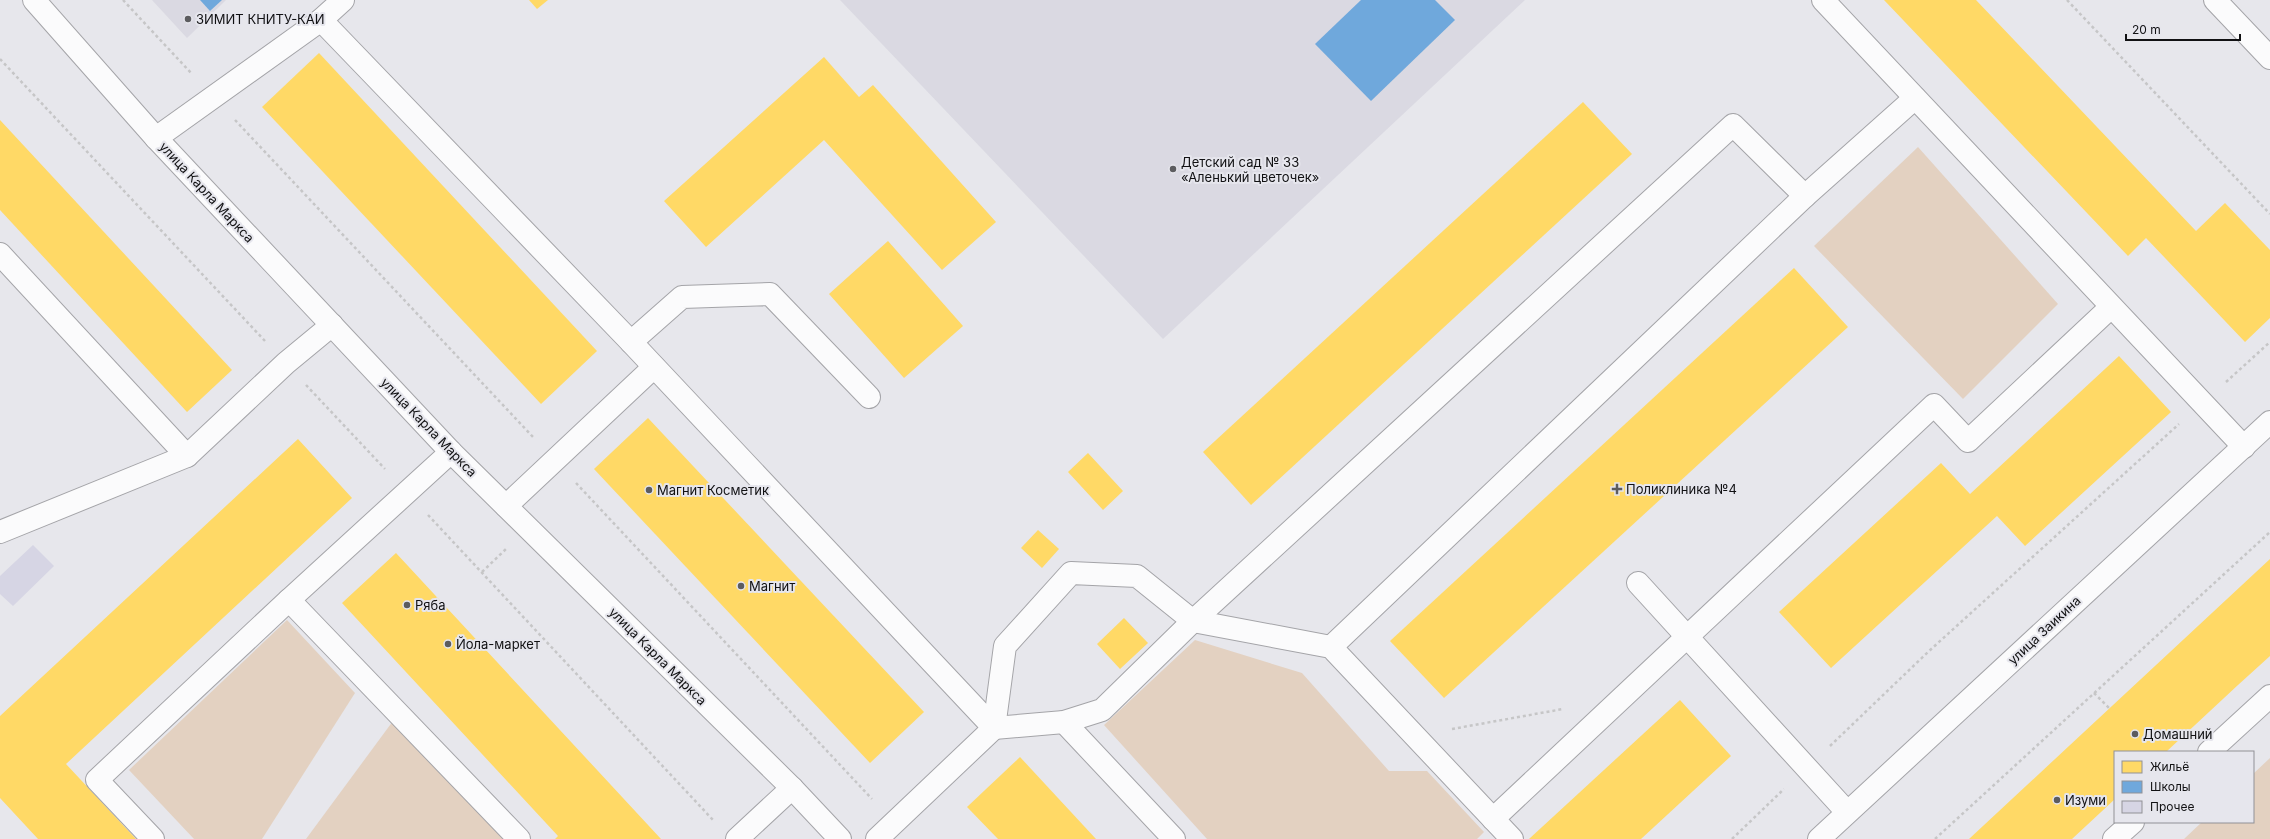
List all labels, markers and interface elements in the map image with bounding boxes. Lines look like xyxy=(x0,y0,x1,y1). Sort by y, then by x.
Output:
place label: ЗИМИТ КНИТУ-КАИ xyxy=(196,11,325,27)
marker: ЗИМИТ КНИТУ-КАИ xyxy=(183,14,193,24)
scale bar xyxy=(2126,16,2240,42)
text: 20 m xyxy=(2132,22,2161,37)
street label: улица Карла Маркса xyxy=(156,138,258,246)
place label: Детский сад № 33 «Аленький цветочек» xyxy=(1181,154,1319,185)
marker: Детский сад № 33 «Аленький цветочек» xyxy=(1168,164,1178,174)
street label: улица Карла Маркса xyxy=(378,374,480,480)
place label: Поликлиника №4 xyxy=(1626,481,1737,497)
place label: Магнит Косметик xyxy=(657,482,769,498)
marker: Поликлиника №4 xyxy=(1611,483,1623,495)
marker: Магнит Косметик xyxy=(644,485,654,495)
place label: Магнит xyxy=(749,578,795,594)
marker: Магнит xyxy=(736,581,746,591)
street label: улица Заикина xyxy=(2004,592,2084,668)
place label: Ряба xyxy=(415,597,446,613)
marker: Ряба xyxy=(402,600,412,610)
street label: улица Карла Маркса xyxy=(606,604,710,708)
place label: Йола-маркет xyxy=(456,636,540,652)
marker: Йола-маркет xyxy=(443,639,453,649)
place label: Домашний xyxy=(2143,726,2213,742)
marker: Домашний xyxy=(2130,729,2140,739)
legend xyxy=(2114,751,2254,823)
text: Жильё xyxy=(2150,759,2189,774)
text: Школы xyxy=(2150,779,2191,794)
place label: Изуми xyxy=(2065,792,2106,808)
marker: Изуми xyxy=(2052,795,2062,805)
text: Прочее xyxy=(2150,799,2195,814)

